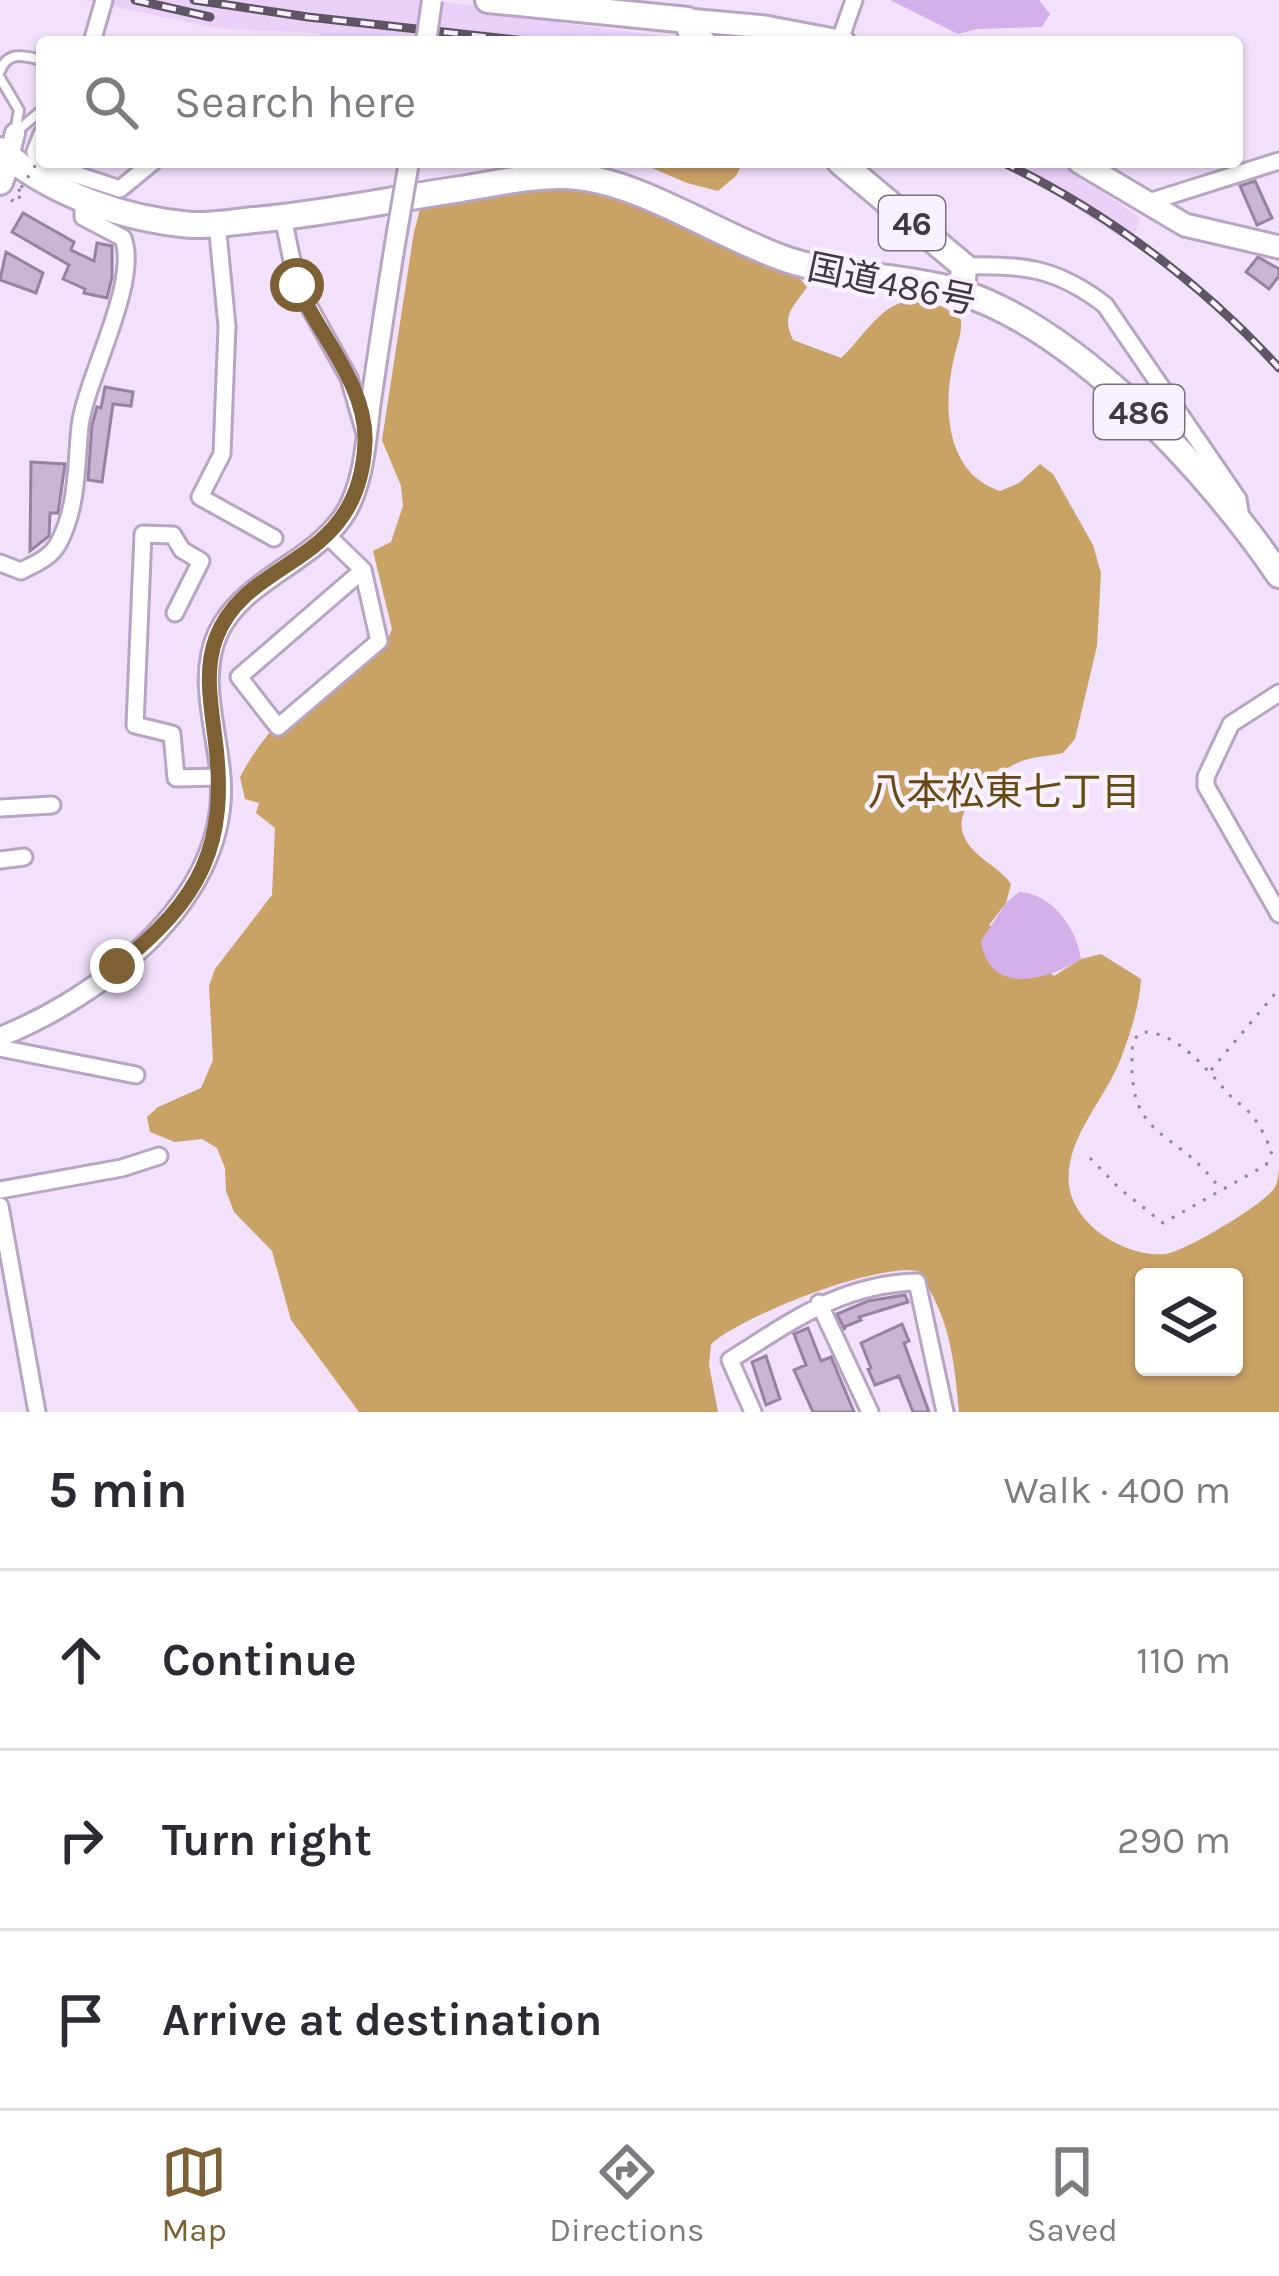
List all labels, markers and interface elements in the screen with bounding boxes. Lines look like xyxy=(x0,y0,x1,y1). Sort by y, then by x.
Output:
search box xyxy=(36,36,1243,168)
icon: search xyxy=(78,69,144,135)
text: Search here xyxy=(174,76,416,128)
road number: 46 xyxy=(879,196,945,250)
street label: 国道486号 xyxy=(804,246,980,322)
route start xyxy=(270,258,324,312)
road number: 486 xyxy=(1094,385,1184,439)
district label: 八本松東七丁目 xyxy=(867,769,1141,815)
route end xyxy=(90,939,144,993)
map controls xyxy=(1135,1268,1243,1376)
button: layers xyxy=(1135,1268,1243,1376)
text: 5 min xyxy=(48,1460,188,1520)
text: Walk · 400 m xyxy=(1004,1467,1231,1513)
icon: ahead xyxy=(48,1627,114,1693)
text: Continue xyxy=(162,1634,357,1686)
text: 110 m xyxy=(1136,1637,1231,1683)
icon: right xyxy=(48,1807,114,1873)
text: Turn right xyxy=(162,1814,372,1866)
text: 290 m xyxy=(1117,1817,1231,1863)
icon: arrive xyxy=(48,1987,114,2053)
text: Arrive at destination xyxy=(162,1994,602,2046)
tab: Map xyxy=(161,2139,227,2249)
tab: Directions xyxy=(549,2139,704,2249)
tab: Saved xyxy=(1027,2139,1118,2249)

